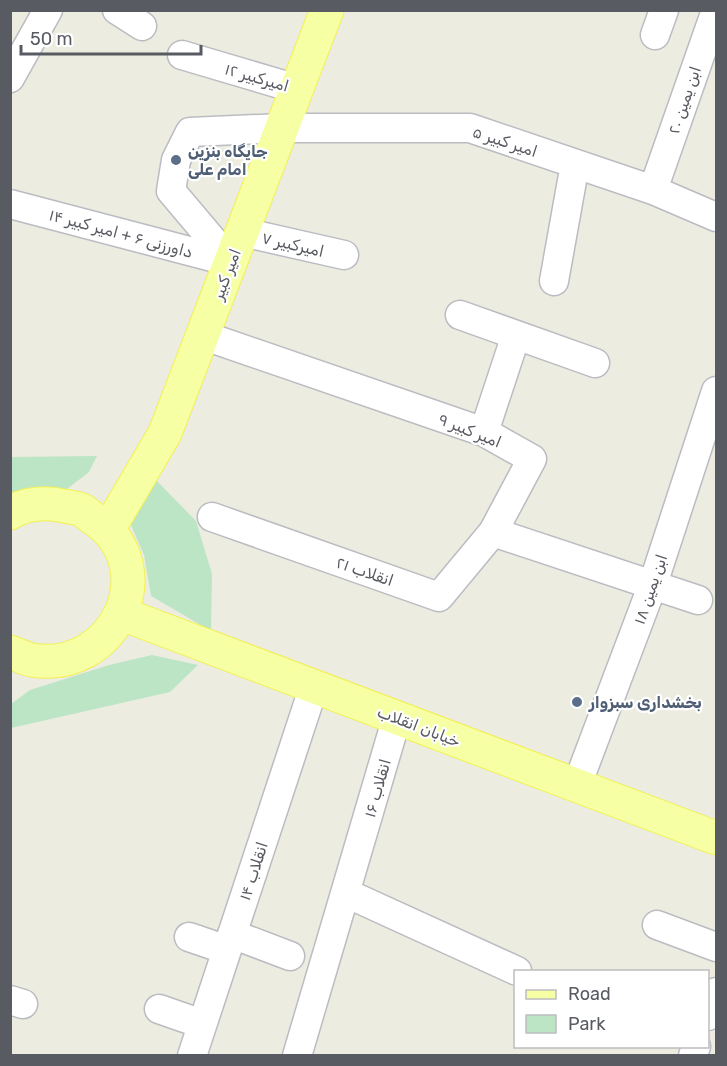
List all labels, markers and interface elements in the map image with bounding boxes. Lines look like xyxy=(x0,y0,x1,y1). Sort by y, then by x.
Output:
scale bar xyxy=(21,18,201,56)
text: 50 m xyxy=(30,28,73,50)
street label: امیرکبیر ۱۲ xyxy=(222,59,291,97)
street label: ابن یمین ۲۰ xyxy=(664,64,705,137)
street label: امیر کبیر ۵ xyxy=(470,122,540,162)
place label: جایگاه بنزین امام علی xyxy=(188,142,268,180)
marker: جایگاه بنزین امام علی xyxy=(169,153,183,167)
street label: داورزنی ۶ + امیر کبیر ۱۴ xyxy=(47,205,195,263)
street label: امیرکبیر ۷ xyxy=(260,228,326,262)
street label: امیر کبیر xyxy=(208,246,246,304)
street label: امیر کبیر ۹ xyxy=(435,409,504,453)
street label: ابن یمین ۱۸ xyxy=(630,552,671,627)
street label: انقلاب ۲۱ xyxy=(334,553,396,590)
place label: بخشداری سبزوار xyxy=(588,693,702,712)
marker: بخشداری سبزوار xyxy=(570,695,584,709)
street label: خیابان انقلاب xyxy=(375,702,463,751)
street label: انقلاب ۱۶ xyxy=(360,757,395,820)
street label: انقلاب ۱۴ xyxy=(235,839,272,903)
legend xyxy=(514,970,709,1048)
text: Road xyxy=(568,983,611,1005)
text: Park xyxy=(568,1013,606,1035)

